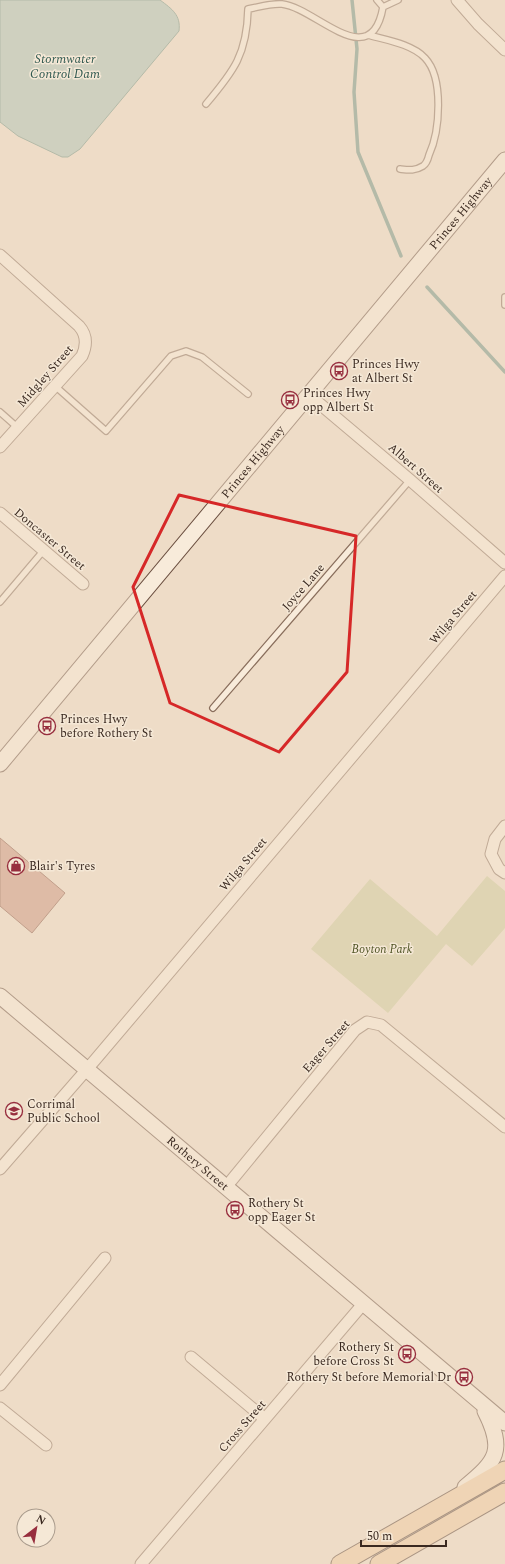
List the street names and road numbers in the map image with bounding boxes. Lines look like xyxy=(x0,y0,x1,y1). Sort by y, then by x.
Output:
street label: Princes Highway xyxy=(425,172,498,254)
street label: Midgley Street xyxy=(13,341,78,412)
street label: Princes Highway xyxy=(217,420,290,503)
street label: Albert Street xyxy=(384,439,448,498)
street label: Doncaster Street xyxy=(10,504,90,575)
street label: Joyce Lane xyxy=(277,559,330,615)
street label: Wilga Street xyxy=(425,586,482,649)
street label: Wilga Street xyxy=(215,833,272,896)
street label: Eager Street xyxy=(298,1016,355,1077)
street label: Rothery Street xyxy=(162,1132,233,1196)
street label: Cross Street xyxy=(214,1396,271,1457)

